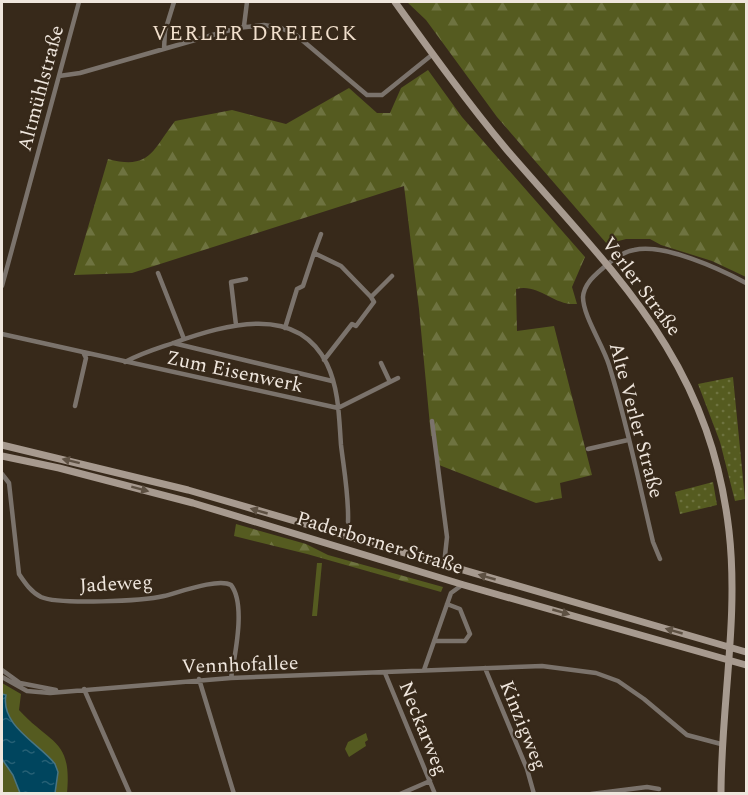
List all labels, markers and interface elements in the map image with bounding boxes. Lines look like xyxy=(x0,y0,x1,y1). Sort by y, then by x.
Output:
district label: VERLER DREIECK xyxy=(152,18,358,50)
street label: Altmühlstraße xyxy=(10,22,72,155)
street label: Verler Straße xyxy=(594,231,689,343)
street label: Alte Verler Straße xyxy=(601,339,671,501)
street label: Zum Eisenwerk xyxy=(164,343,306,401)
one-way arrow xyxy=(62,455,80,465)
one-way arrow xyxy=(131,485,149,495)
street label: Paderborner Straße xyxy=(293,503,467,583)
one-way arrow xyxy=(250,506,268,515)
street label: Jadeweg xyxy=(79,567,154,601)
one-way arrow xyxy=(478,572,496,581)
one-way arrow xyxy=(552,608,570,617)
one-way arrow xyxy=(665,626,683,636)
street label: Vennhofallee xyxy=(181,648,299,682)
street label: Kinzigweg xyxy=(491,676,555,775)
street label: Neckarweg xyxy=(391,677,456,780)

